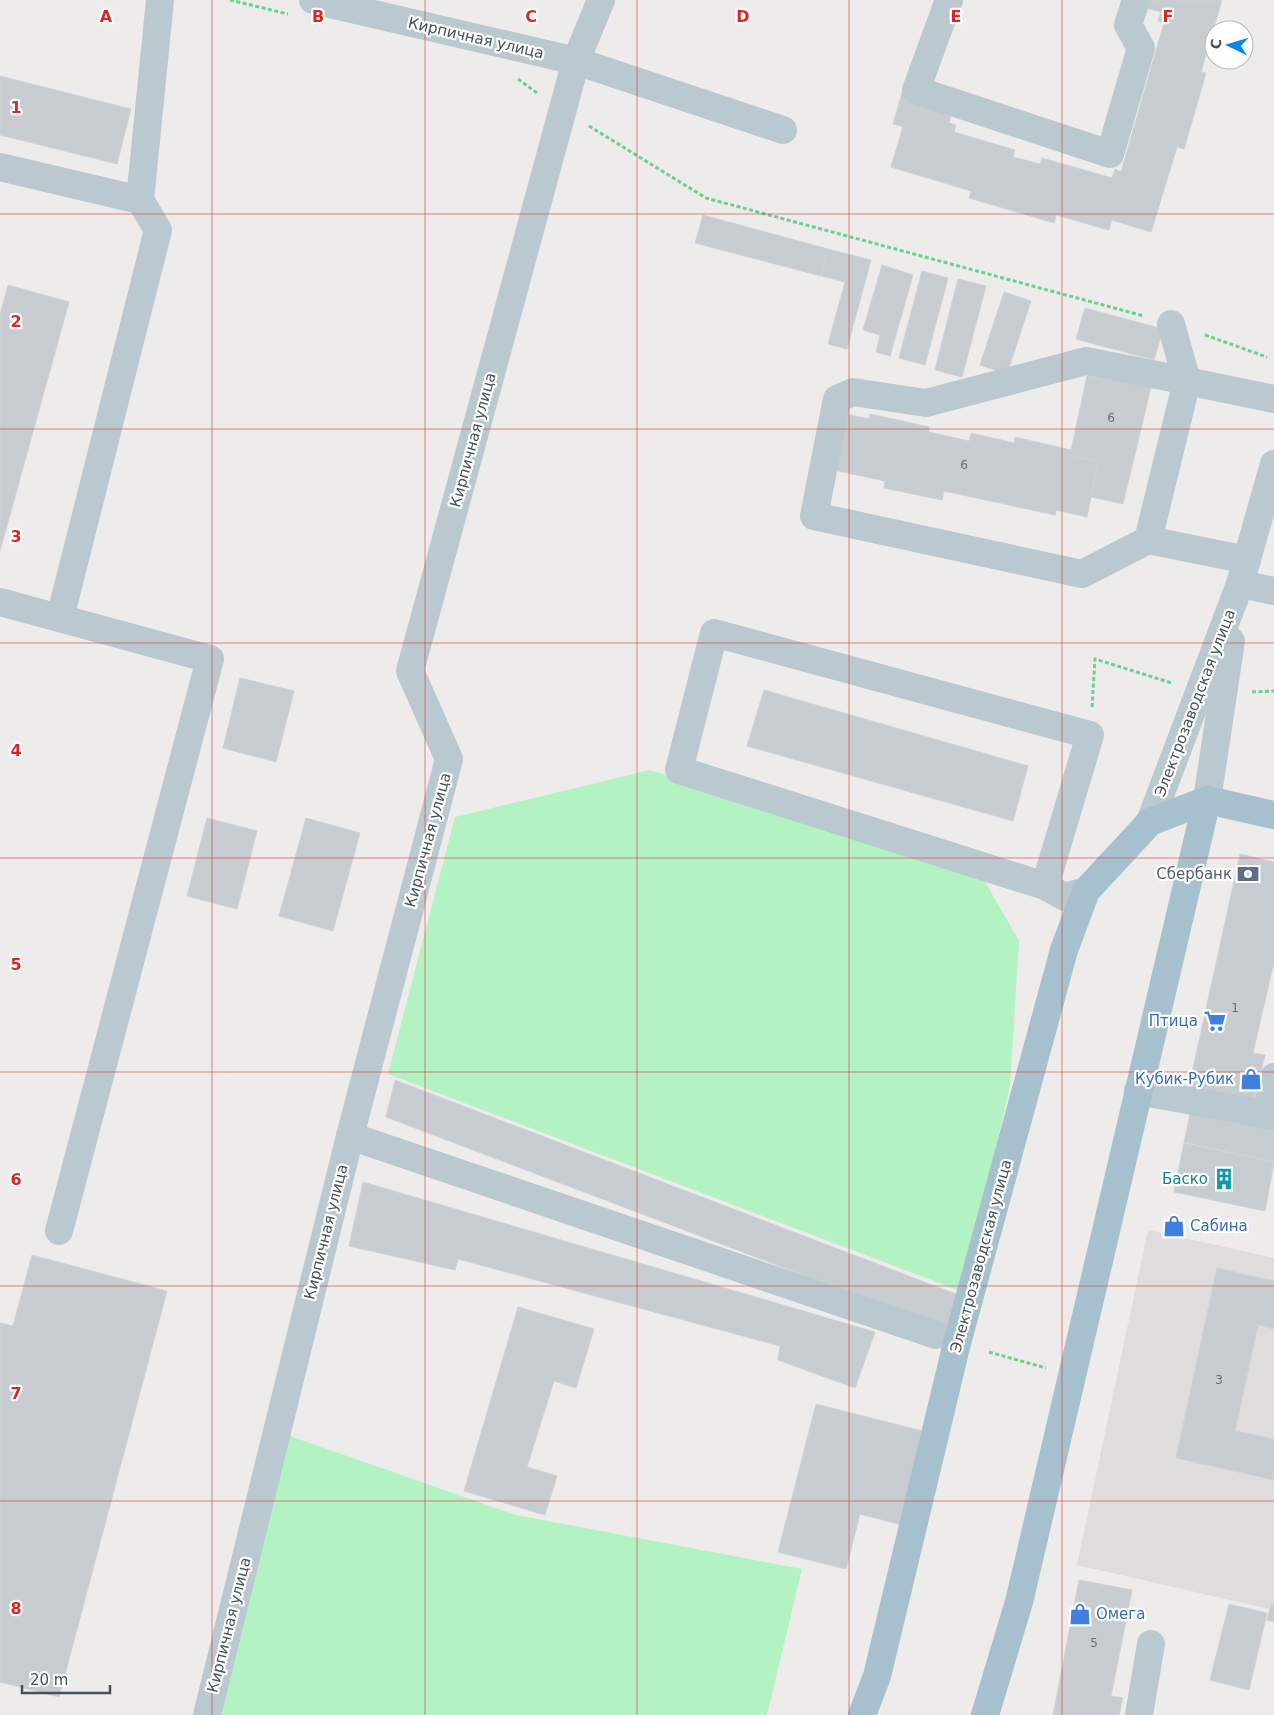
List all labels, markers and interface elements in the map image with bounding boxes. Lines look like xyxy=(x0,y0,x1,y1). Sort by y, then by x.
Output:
text: A xyxy=(100,7,113,26)
text: B xyxy=(312,7,324,26)
text: C xyxy=(525,7,537,26)
text: D xyxy=(736,7,750,26)
text: E xyxy=(951,7,961,26)
text: F xyxy=(1163,7,1173,26)
street label: Кирпичная улица xyxy=(406,14,546,62)
north arrow xyxy=(1204,20,1254,70)
text: С xyxy=(1208,38,1224,50)
text: 1 xyxy=(10,98,22,117)
text: 2 xyxy=(10,312,22,331)
street label: Кирпичная улица xyxy=(446,371,500,509)
house number: 6 xyxy=(1107,411,1115,425)
house number: 6 xyxy=(960,458,968,472)
text: 3 xyxy=(10,527,22,546)
street label: Электрозаводская улица xyxy=(1151,607,1239,799)
text: 4 xyxy=(10,741,22,760)
street label: Кирпичная улица xyxy=(401,771,455,909)
bank icon: Сбербанк xyxy=(1235,861,1261,887)
place label: Сбербанк xyxy=(1156,865,1232,883)
text: 5 xyxy=(10,955,22,974)
house number: 1 xyxy=(1231,1001,1239,1015)
supermarket icon: Птица xyxy=(1202,1008,1228,1034)
place label: Птица xyxy=(1149,1012,1198,1030)
shop icon: Кубик-Рубик xyxy=(1238,1066,1264,1092)
place label: Кубик-Рубик xyxy=(1135,1070,1234,1088)
street label: Электрозаводская улица xyxy=(947,1157,1015,1355)
street label: Кирпичная улица xyxy=(300,1163,352,1301)
building icon: Баско xyxy=(1211,1166,1237,1192)
text: 6 xyxy=(10,1170,22,1189)
place label: Баско xyxy=(1162,1170,1208,1188)
shop icon: Сабина xyxy=(1161,1213,1187,1239)
place label: Сабина xyxy=(1190,1217,1248,1235)
house number: 3 xyxy=(1215,1373,1223,1387)
text: 7 xyxy=(10,1384,22,1403)
street label: Кирпичная улица xyxy=(203,1556,255,1694)
text: 8 xyxy=(10,1599,22,1618)
shop icon: Омега xyxy=(1067,1601,1093,1627)
place label: Омега xyxy=(1096,1605,1145,1623)
house number: 5 xyxy=(1090,1636,1098,1650)
scale bar xyxy=(22,1662,110,1694)
text: 20 m xyxy=(30,1671,68,1689)

